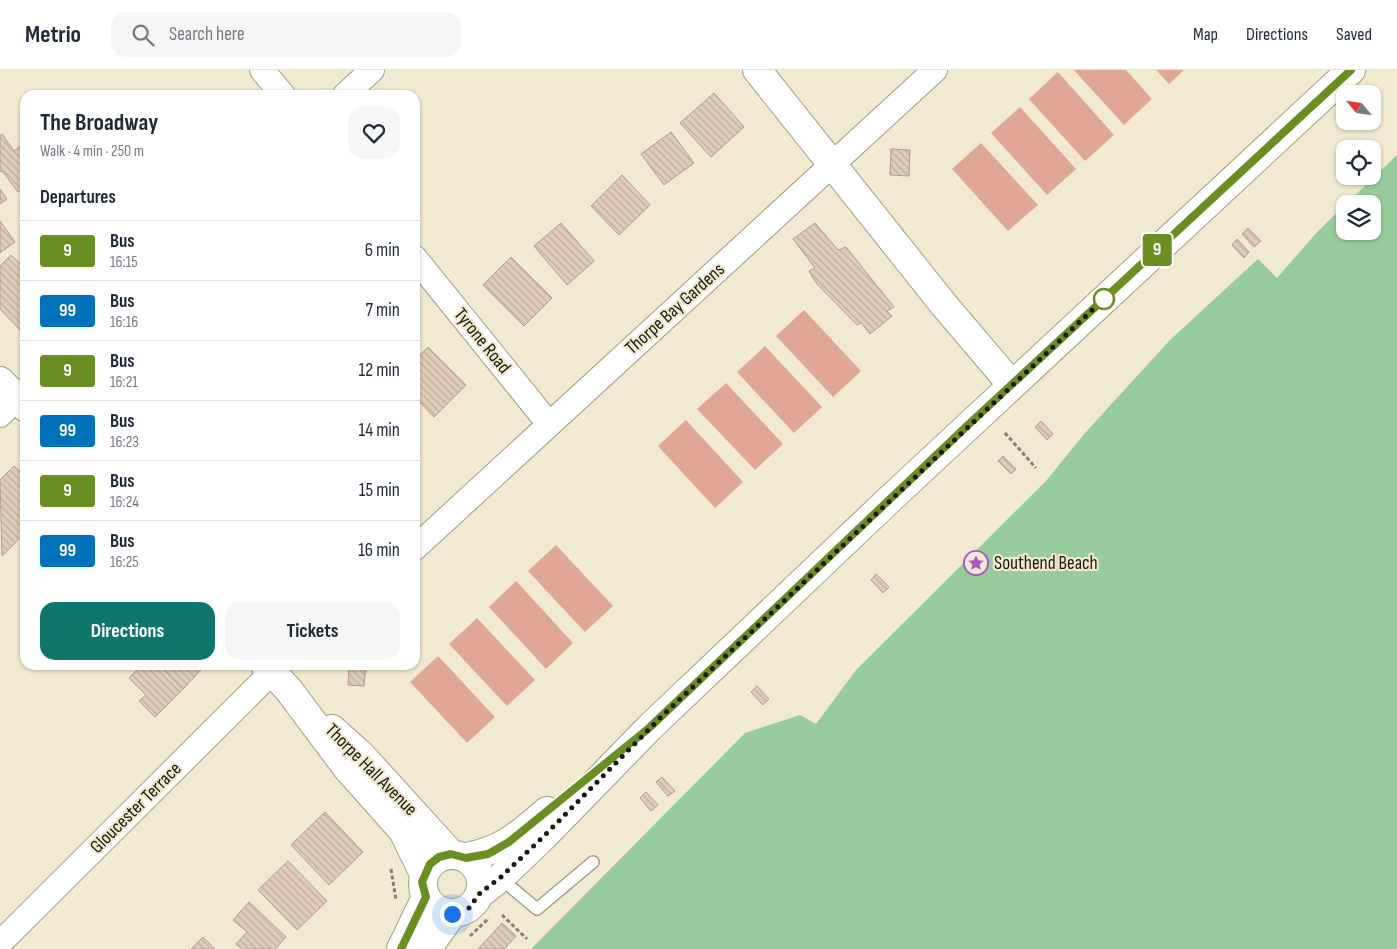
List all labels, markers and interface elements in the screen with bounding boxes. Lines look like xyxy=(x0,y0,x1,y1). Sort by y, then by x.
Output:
search box xyxy=(111,12,461,57)
text: Metrio xyxy=(25,20,81,49)
icon: search xyxy=(129,21,157,49)
text: Search here xyxy=(169,23,245,46)
text: Map xyxy=(1193,24,1218,45)
text: Directions xyxy=(1246,24,1308,45)
text: Saved xyxy=(1336,24,1372,45)
north arrow xyxy=(1336,85,1381,130)
map controls xyxy=(1336,85,1381,240)
button: heart xyxy=(348,107,400,159)
text: The Broadway xyxy=(40,108,158,137)
button: locate xyxy=(1336,140,1381,185)
text: Walk · 4 min · 250 m xyxy=(40,142,144,161)
text: Departures xyxy=(40,186,116,209)
button: layers xyxy=(1336,195,1381,240)
text: Bus xyxy=(110,230,135,253)
line badge: 9 xyxy=(1141,234,1173,266)
text: 6 min xyxy=(365,239,400,262)
text: 9 xyxy=(1153,239,1161,260)
text: 9 xyxy=(63,240,72,261)
text: 16:15 xyxy=(110,253,138,272)
street label: Thorpe Bay Gardens xyxy=(621,258,730,360)
unlabelled marker xyxy=(1093,288,1115,310)
text: Bus xyxy=(110,290,135,313)
text: 7 min xyxy=(366,299,400,322)
text: 99 xyxy=(59,300,76,321)
street label: Tyrone Road xyxy=(449,304,515,378)
text: 16:16 xyxy=(110,313,138,332)
text: Bus xyxy=(110,350,135,373)
text: 12 min xyxy=(358,359,400,382)
text: 9 xyxy=(63,360,72,381)
text: 16:21 xyxy=(110,373,138,392)
text: Bus xyxy=(110,410,135,433)
text: 14 min xyxy=(359,419,400,442)
text: 99 xyxy=(59,420,76,441)
text: 16:23 xyxy=(110,433,139,452)
text: Bus xyxy=(110,470,135,493)
text: 15 min xyxy=(359,479,400,502)
text: 9 xyxy=(63,480,72,501)
text: 16:24 xyxy=(110,493,139,512)
text: Bus xyxy=(110,530,135,553)
text: 16 min xyxy=(358,539,400,562)
text: 99 xyxy=(59,540,76,561)
place icon: Southend Beach xyxy=(963,550,989,576)
place label: Southend Beach xyxy=(994,552,1098,575)
text: 16:25 xyxy=(110,553,139,572)
button: Directions xyxy=(40,602,215,660)
button: Tickets xyxy=(225,602,400,660)
street label: Thorpe Hall Avenue xyxy=(320,719,422,821)
street label: Gloucester Terrace xyxy=(86,758,186,858)
your location xyxy=(440,902,465,927)

